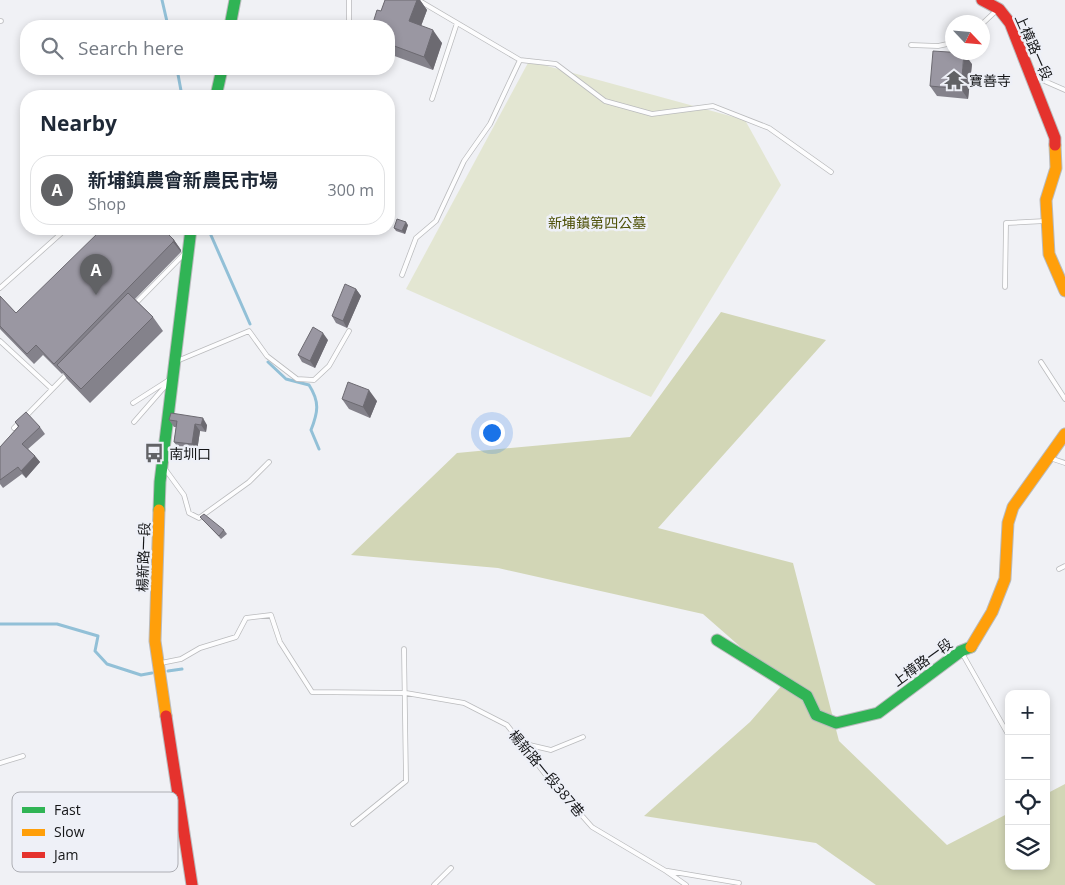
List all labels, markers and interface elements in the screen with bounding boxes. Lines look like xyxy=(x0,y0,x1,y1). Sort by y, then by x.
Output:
street label: 上樟路一段 xyxy=(1011,11,1057,83)
north arrow xyxy=(945,15,990,60)
search box xyxy=(20,20,395,75)
icon: search xyxy=(38,34,66,62)
text: Search here xyxy=(78,35,184,61)
temple icon: 寶善寺 xyxy=(943,69,965,91)
place label: 寶善寺 xyxy=(969,71,1011,90)
text: Nearby xyxy=(40,109,117,137)
text: 新埔鎮農會新農民市場 xyxy=(88,167,278,193)
text: A xyxy=(51,179,63,201)
text: 300 m xyxy=(328,179,374,201)
text: Shop xyxy=(88,193,126,215)
park label: 新埔鎮第四公墓 xyxy=(548,213,646,232)
pin: A xyxy=(80,254,112,295)
your location xyxy=(479,420,505,446)
bus stop icon: 南圳口 xyxy=(143,442,165,464)
place label: 南圳口 xyxy=(169,444,211,463)
street label: 楊新路一段 xyxy=(132,522,154,592)
street label: 上樟路一段 xyxy=(888,634,956,690)
map controls xyxy=(1005,690,1050,870)
button: + xyxy=(1005,690,1050,735)
street label: 楊新路一段387巷 xyxy=(505,726,589,820)
button: − xyxy=(1005,735,1050,780)
button: locate xyxy=(1005,780,1050,825)
legend xyxy=(12,792,178,872)
text: Fast xyxy=(54,800,81,819)
text: Slow xyxy=(54,822,85,841)
button: layers xyxy=(1005,825,1050,870)
text: Jam xyxy=(52,845,79,864)

